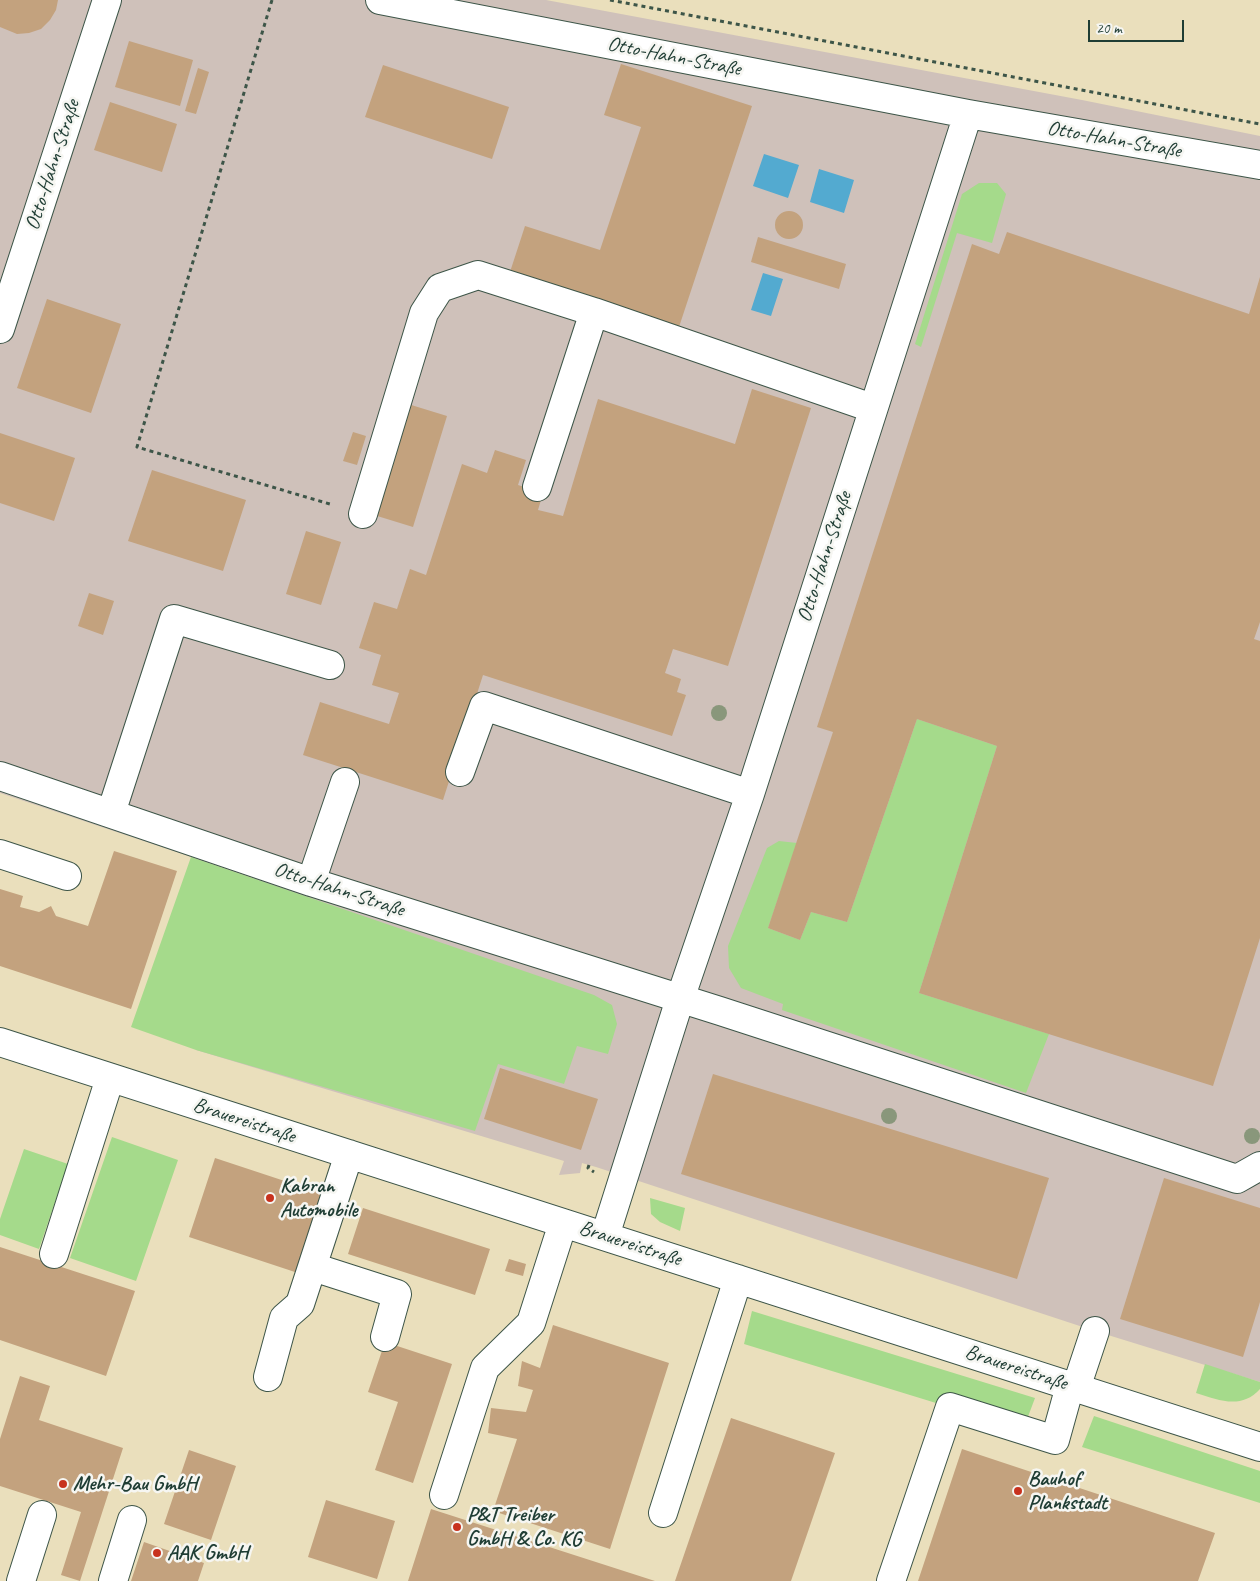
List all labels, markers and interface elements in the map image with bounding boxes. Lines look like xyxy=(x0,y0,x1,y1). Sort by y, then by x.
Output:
scale bar xyxy=(1090,10,1186,42)
text: 20 m xyxy=(1096,19,1122,38)
street label: Otto-Hahn-Straße xyxy=(605,32,743,82)
street label: Otto-Hahn-Straße xyxy=(20,97,86,233)
street label: Otto-Hahn-Straße xyxy=(1045,116,1183,164)
street label: Otto-Hahn-Straße xyxy=(792,489,858,625)
street label: Otto-Hahn-Straße xyxy=(271,857,407,923)
street label: Brauereistraße xyxy=(190,1093,298,1149)
place label: Kabran Automobile xyxy=(280,1173,357,1223)
marker: Kabran Automobile xyxy=(264,1192,276,1204)
street label: Brauereistraße xyxy=(576,1216,684,1272)
street label: Brauereistraße xyxy=(962,1340,1070,1396)
place label: Bauhof Plankstadt xyxy=(1028,1466,1107,1516)
place label: Mehr-Bau GmbH xyxy=(73,1471,197,1497)
marker: Mehr-Bau GmbH xyxy=(57,1478,69,1490)
marker: Bauhof Plankstadt xyxy=(1012,1485,1024,1497)
place label: P&T Treiber GmbH & Co. KG xyxy=(467,1502,581,1552)
marker: P&T Treiber GmbH & Co. KG xyxy=(451,1521,463,1533)
place label: AAK GmbH xyxy=(167,1540,248,1566)
marker: AAK GmbH xyxy=(151,1547,163,1559)

